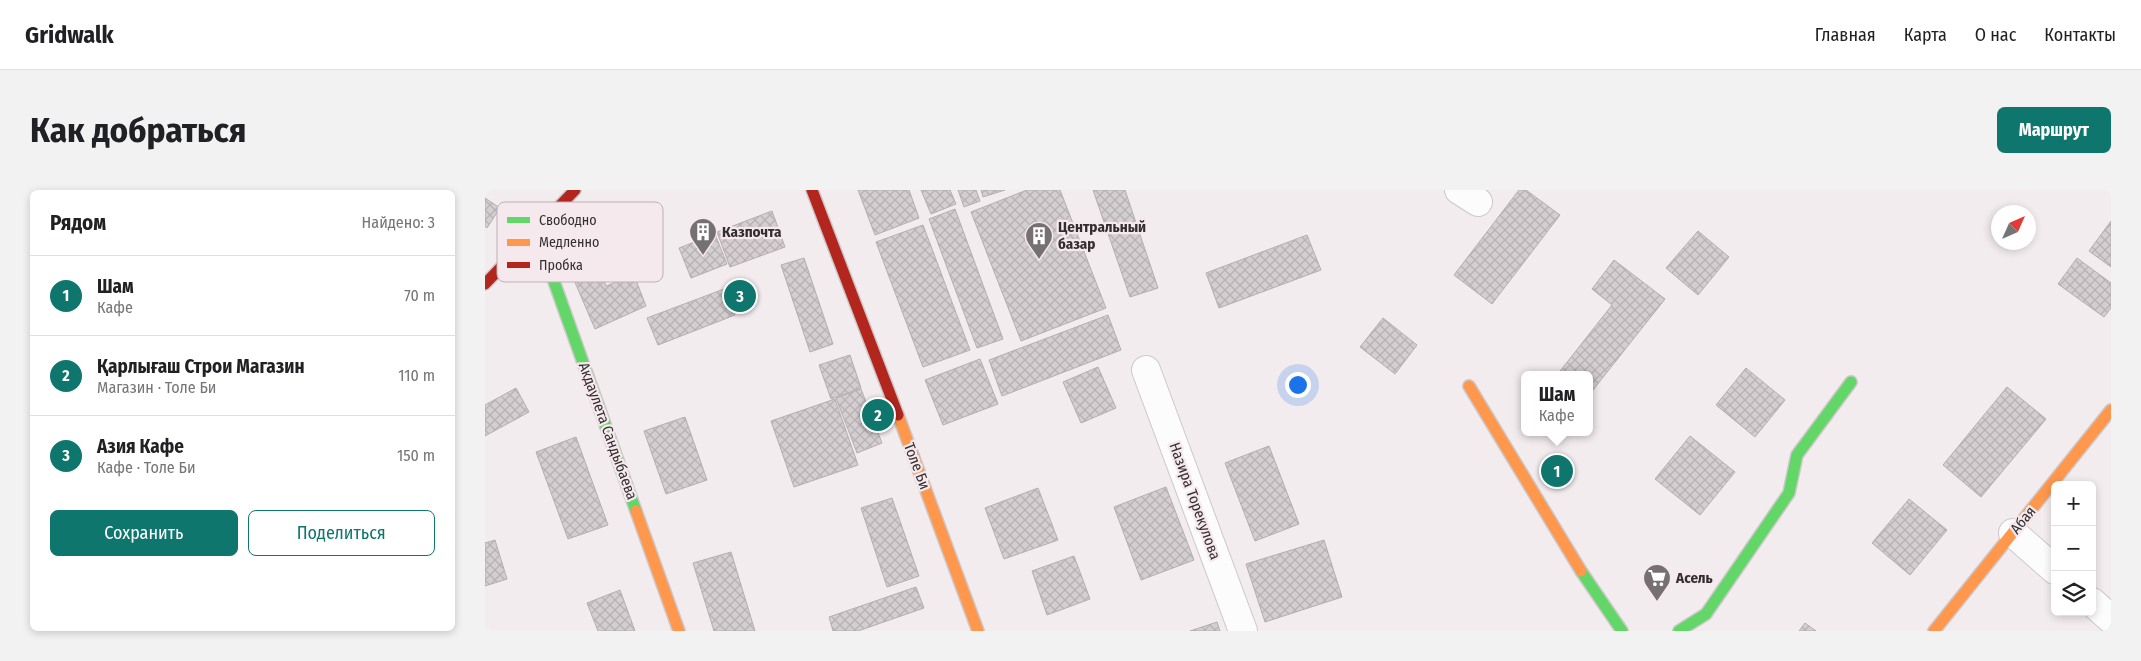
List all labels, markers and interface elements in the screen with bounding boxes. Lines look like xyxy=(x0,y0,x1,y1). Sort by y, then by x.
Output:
text: Gridwalk xyxy=(25,21,114,49)
text: Главная xyxy=(1815,24,1876,46)
text: Карта xyxy=(1904,24,1947,46)
text: О нас xyxy=(1975,24,2016,46)
text: Контакты xyxy=(2044,24,2116,46)
button: Маршрут xyxy=(1997,107,2111,153)
text: Как добраться xyxy=(30,109,247,151)
legend xyxy=(497,202,663,282)
north arrow xyxy=(1991,205,2036,250)
text: Рядом xyxy=(50,210,106,236)
text: Свободно xyxy=(539,212,597,229)
text: Найдено: 3 xyxy=(362,213,435,232)
building icon: Казпочта xyxy=(688,217,718,256)
place label: Центральный базар xyxy=(1058,218,1146,253)
building icon: Центральный базар xyxy=(1024,221,1054,260)
place label: Казпочта xyxy=(722,223,782,241)
text: Медленно xyxy=(539,234,599,251)
text: Пробка xyxy=(539,257,583,274)
text: Шам xyxy=(97,275,134,298)
pin: 3 xyxy=(724,277,756,315)
text: 1 xyxy=(63,286,69,305)
text: 70 m xyxy=(404,286,435,305)
text: Кафе xyxy=(97,298,133,317)
text: Қарлығаш Строи Магазин xyxy=(97,355,305,378)
street label: Акдаулета Сандыбаева xyxy=(575,360,641,502)
text: 2 xyxy=(62,366,70,385)
text: 110 m xyxy=(398,366,435,385)
popup xyxy=(1521,371,1593,436)
your location xyxy=(1285,372,1311,398)
text: Магазин · Толе Би xyxy=(97,378,216,397)
text: Шам xyxy=(1539,383,1575,406)
pin: 2 xyxy=(862,396,894,434)
text: Кафе xyxy=(1539,406,1575,425)
text: Азия Кафе xyxy=(97,435,184,458)
street label: Толе Би xyxy=(900,440,934,492)
street label: Назира Торекулова xyxy=(1165,440,1225,562)
text: 3 xyxy=(62,446,70,465)
text: 150 m xyxy=(397,446,435,465)
pin: 1 xyxy=(1541,452,1573,490)
text: Кафе · Толе Би xyxy=(97,458,196,477)
map controls xyxy=(2051,481,2096,616)
button: + xyxy=(2051,481,2096,526)
street label: Абая xyxy=(2006,503,2040,537)
button: Сохранить xyxy=(50,510,238,556)
button: Поделиться xyxy=(248,510,435,556)
button: − xyxy=(2051,526,2096,571)
supermarket icon: Асель xyxy=(1642,563,1672,602)
place label: Асель xyxy=(1675,569,1713,587)
button: layers xyxy=(2051,571,2096,616)

